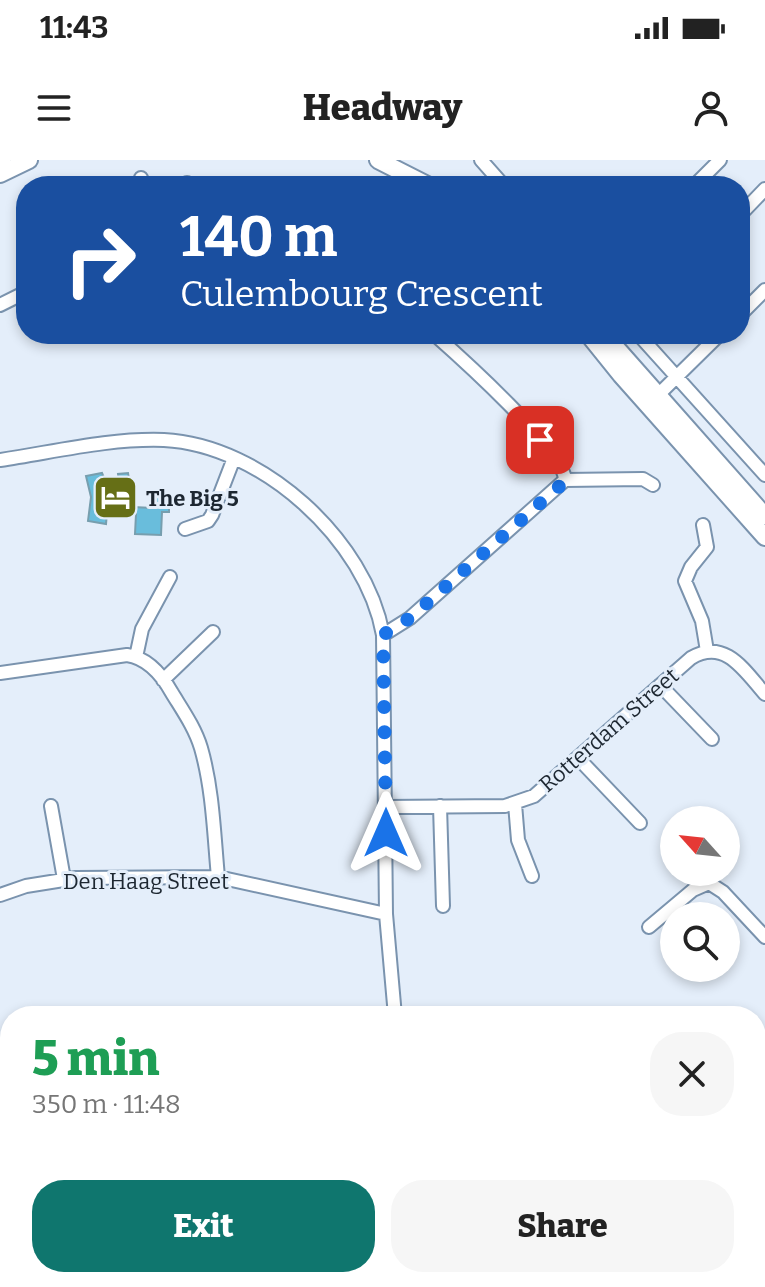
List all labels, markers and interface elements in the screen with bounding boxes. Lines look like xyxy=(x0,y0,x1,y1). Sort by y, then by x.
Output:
text: 11:43 xyxy=(40,10,108,46)
icon: menu xyxy=(32,86,76,130)
text: Headway xyxy=(303,86,462,130)
icon: person xyxy=(689,86,733,130)
text: 140 m xyxy=(180,204,337,271)
icon: right xyxy=(48,208,152,312)
text: Culembourg Crescent xyxy=(180,272,543,316)
pin xyxy=(506,406,574,474)
icon: arrive xyxy=(518,418,562,462)
hotel icon: The Big 5 xyxy=(91,474,139,522)
place label: The Big 5 xyxy=(146,485,239,512)
street label: Rotterdam Street xyxy=(534,662,684,798)
position arrow xyxy=(344,791,428,875)
north arrow xyxy=(660,806,740,886)
map controls xyxy=(660,806,740,982)
street label: Den Haag Street xyxy=(63,868,229,895)
button: search xyxy=(660,902,740,982)
text: 5 min xyxy=(32,1030,159,1088)
button: close xyxy=(650,1032,734,1116)
text: 350 m · 11:48 xyxy=(32,1089,181,1120)
button: Exit xyxy=(32,1180,375,1272)
button: Share xyxy=(391,1180,734,1272)

